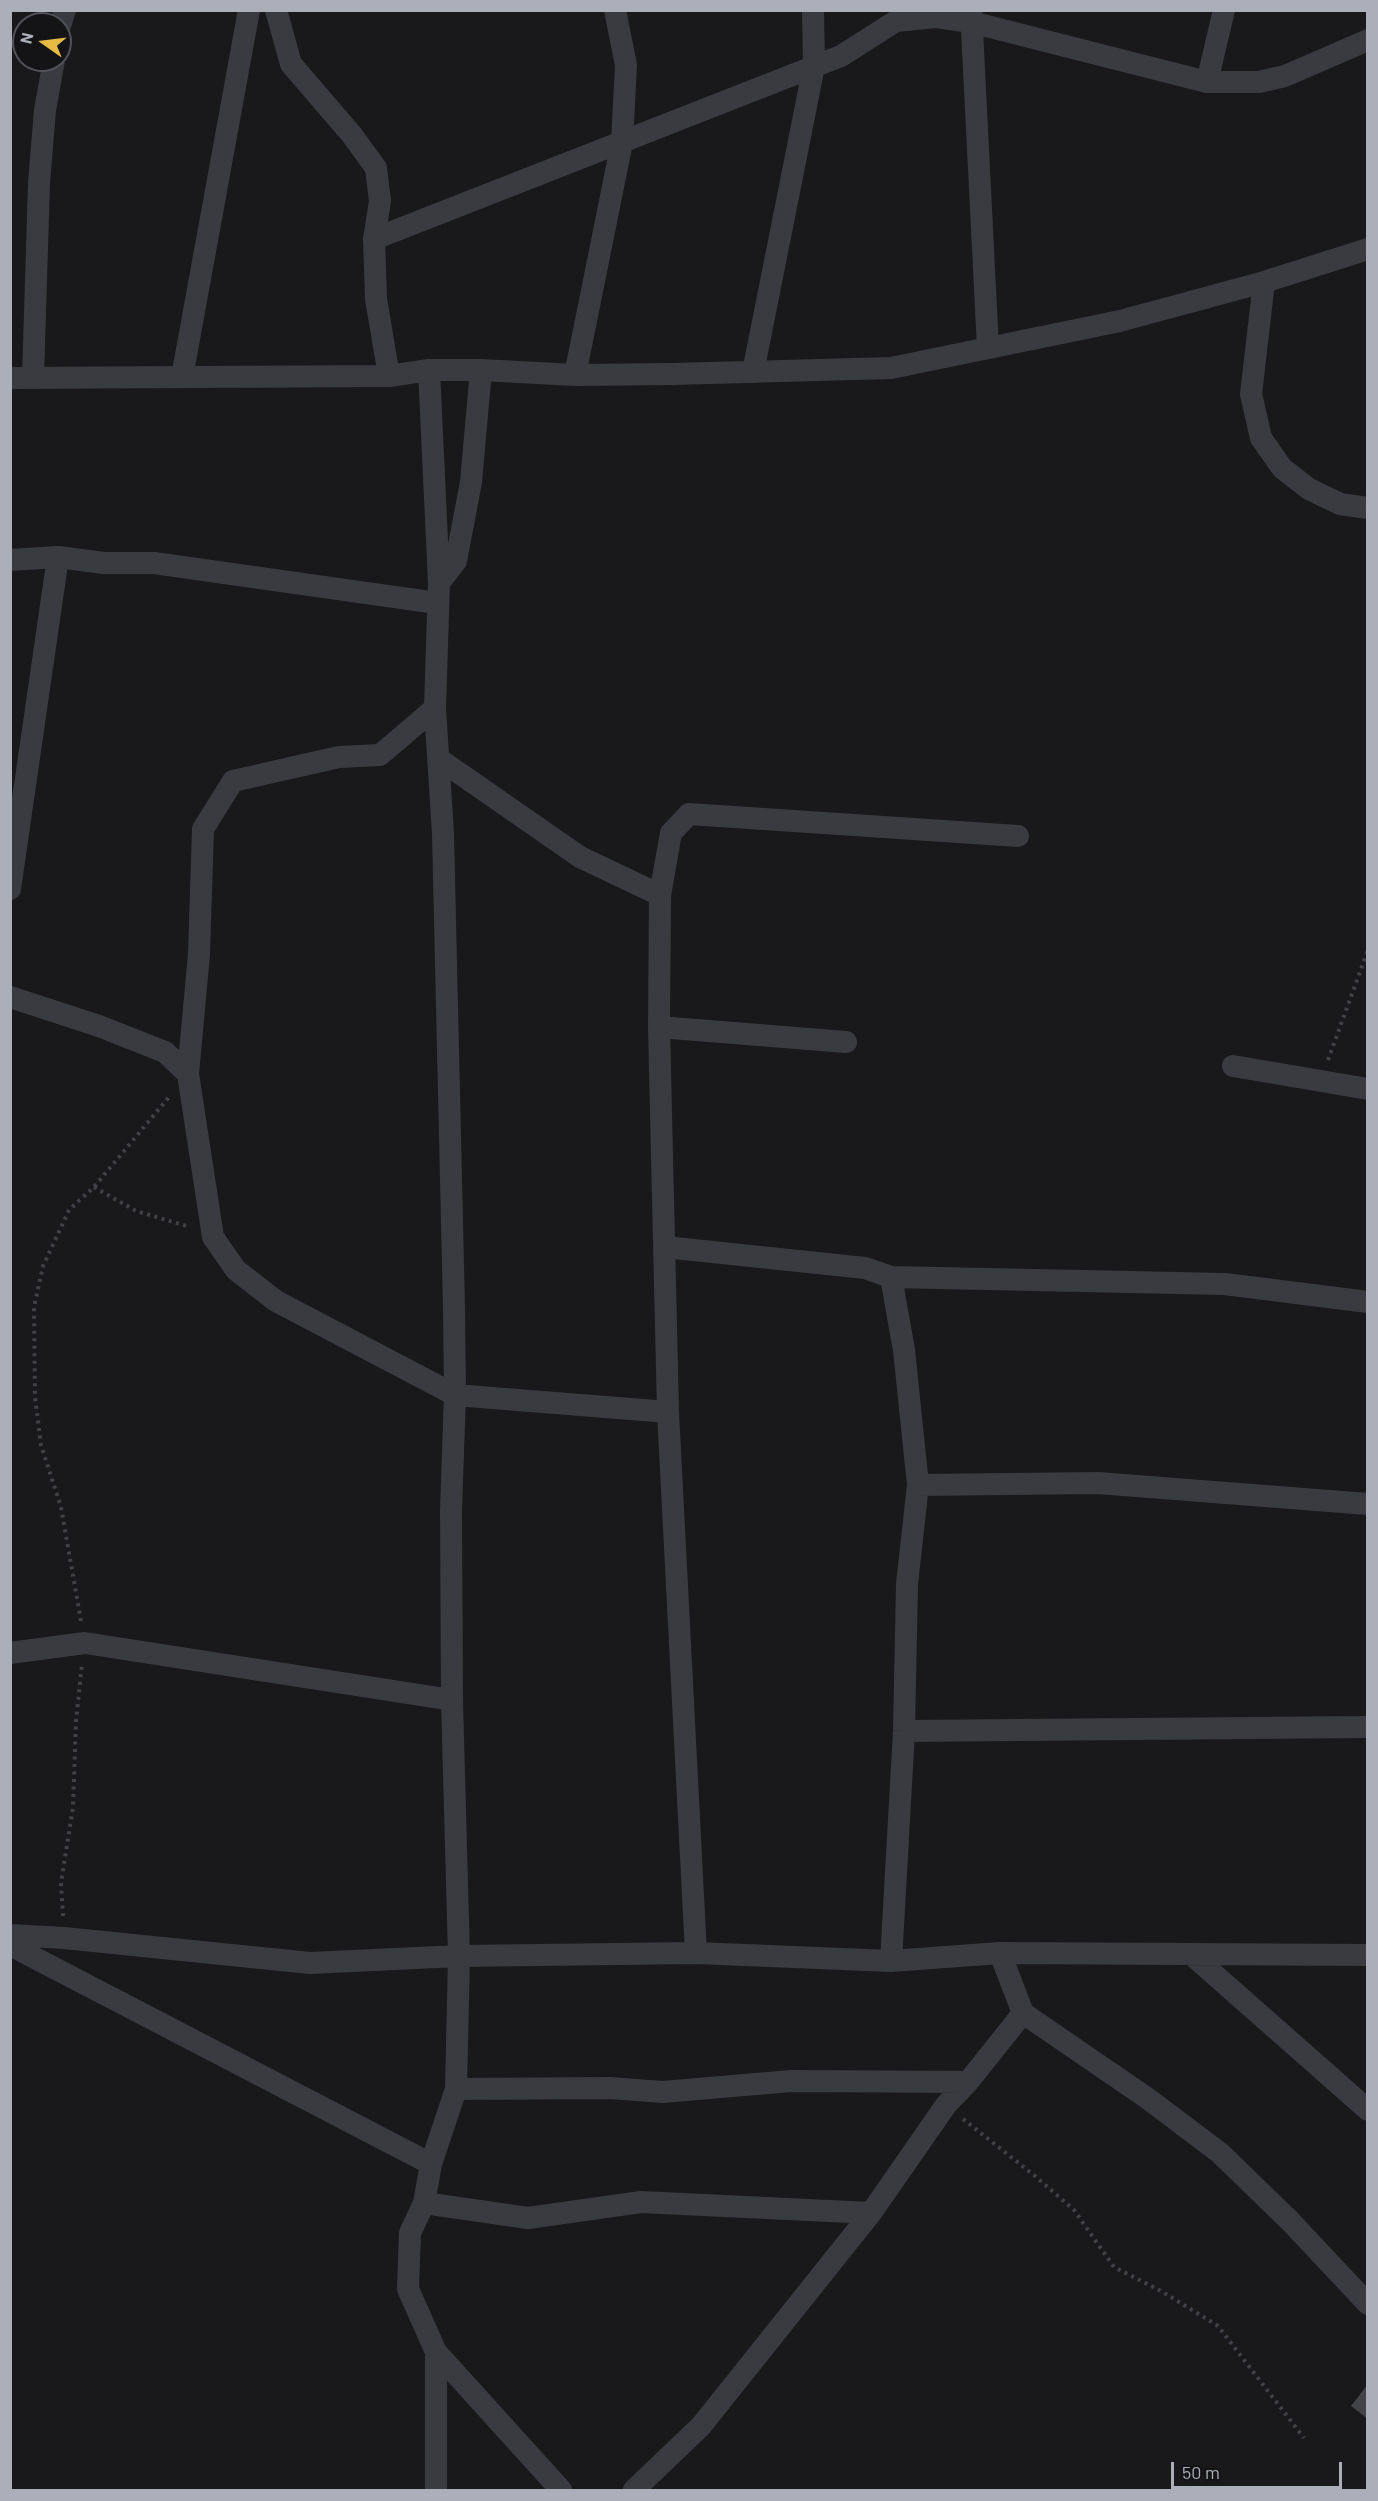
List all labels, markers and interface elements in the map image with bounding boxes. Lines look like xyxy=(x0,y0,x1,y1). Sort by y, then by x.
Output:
north arrow xyxy=(12,12,72,72)
text: N xyxy=(15,31,36,45)
scale bar xyxy=(1174,2450,1345,2488)
text: 50 m xyxy=(1182,2461,1220,2483)

